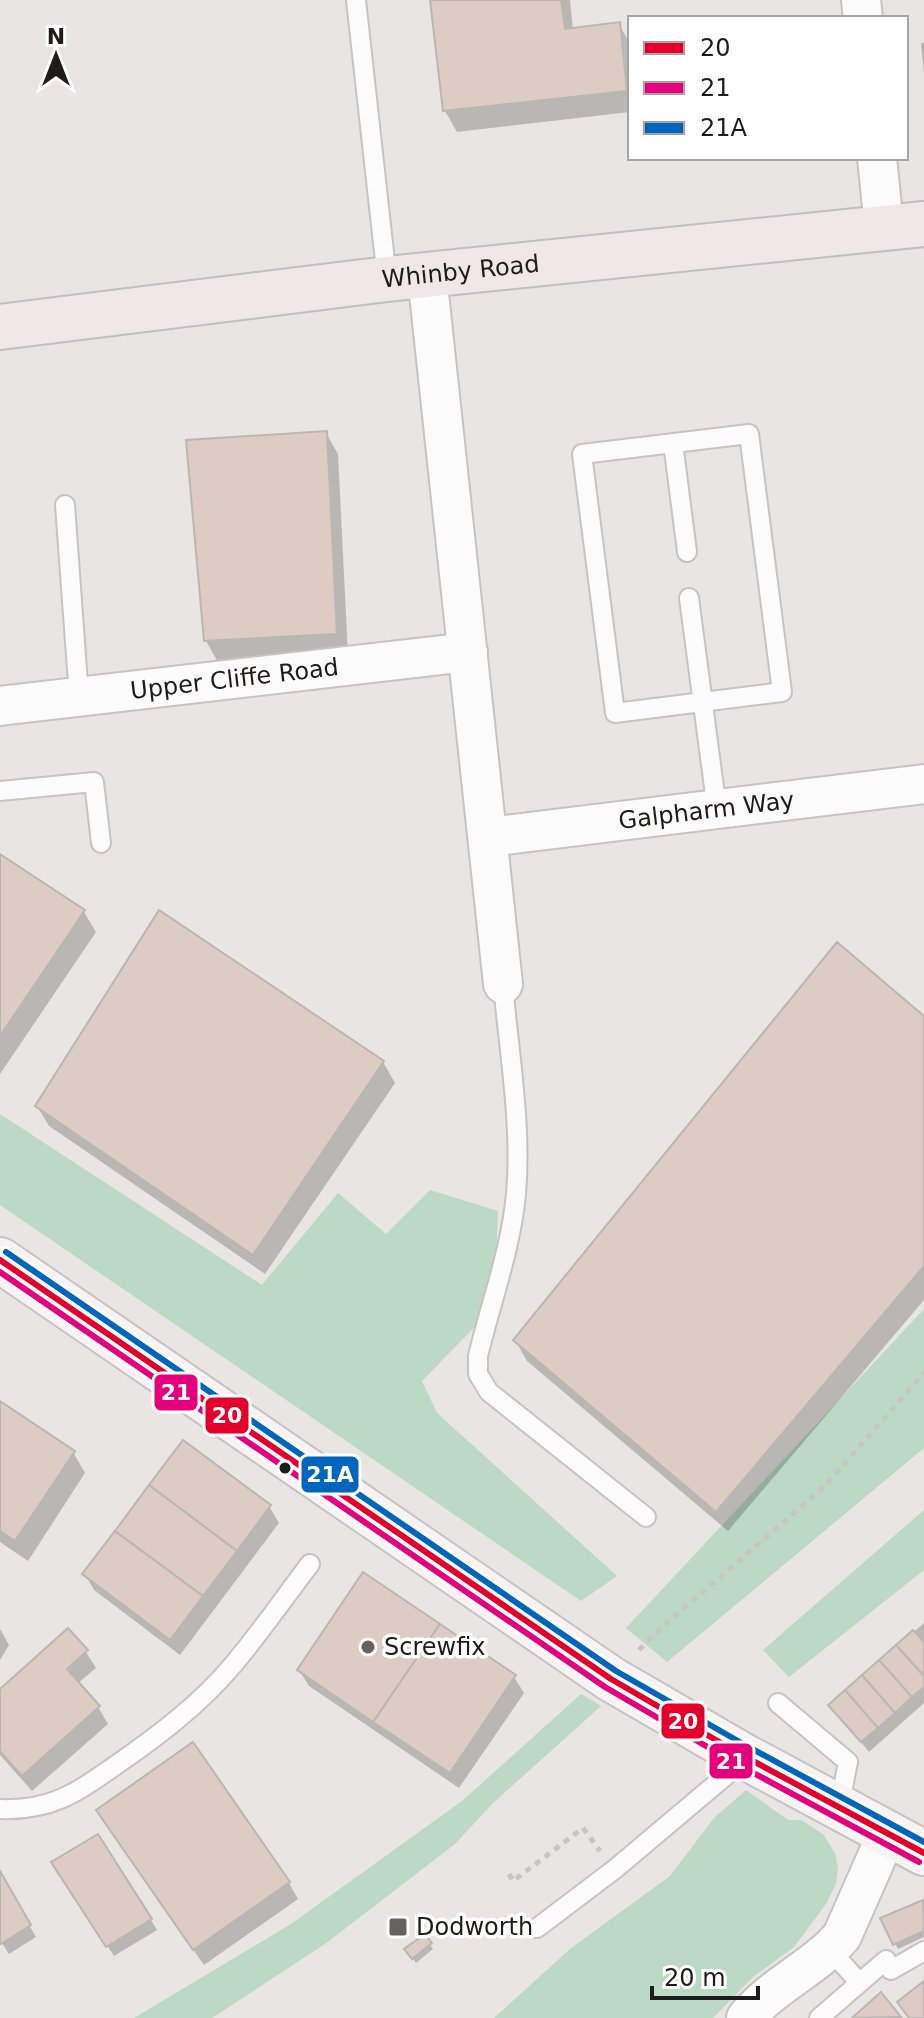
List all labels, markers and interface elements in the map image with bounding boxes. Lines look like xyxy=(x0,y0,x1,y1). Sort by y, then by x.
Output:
north arrow xyxy=(16,16,96,96)
legend xyxy=(628,16,908,160)
text: N xyxy=(47,24,65,49)
text: 20 xyxy=(700,34,731,62)
text: 21 xyxy=(700,74,731,102)
text: 21A xyxy=(700,114,748,142)
street label: Whinby Road xyxy=(381,249,541,293)
street label: Upper Cliffe Road xyxy=(129,653,340,705)
street label: Galpharm Way xyxy=(617,786,796,835)
line badge: 21 xyxy=(153,1373,199,1412)
text: 21 xyxy=(161,1380,191,1405)
line badge: 20 xyxy=(204,1396,250,1435)
text: 20 xyxy=(212,1403,242,1428)
line badge: 21A xyxy=(300,1455,360,1494)
unlabelled marker xyxy=(277,1460,293,1476)
text: 21A xyxy=(306,1462,354,1487)
place label: Screwfix xyxy=(384,1633,485,1661)
marker: Screwfix xyxy=(359,1638,377,1656)
line badge: 20 xyxy=(660,1702,706,1740)
text: 20 xyxy=(668,1709,698,1734)
line badge: 21 xyxy=(708,1742,754,1780)
text: 21 xyxy=(716,1749,746,1774)
place label: Dodworth xyxy=(416,1913,533,1941)
marker: Dodworth xyxy=(387,1916,409,1938)
scale bar xyxy=(652,1950,758,2000)
text: 20 m xyxy=(664,1964,726,1992)

